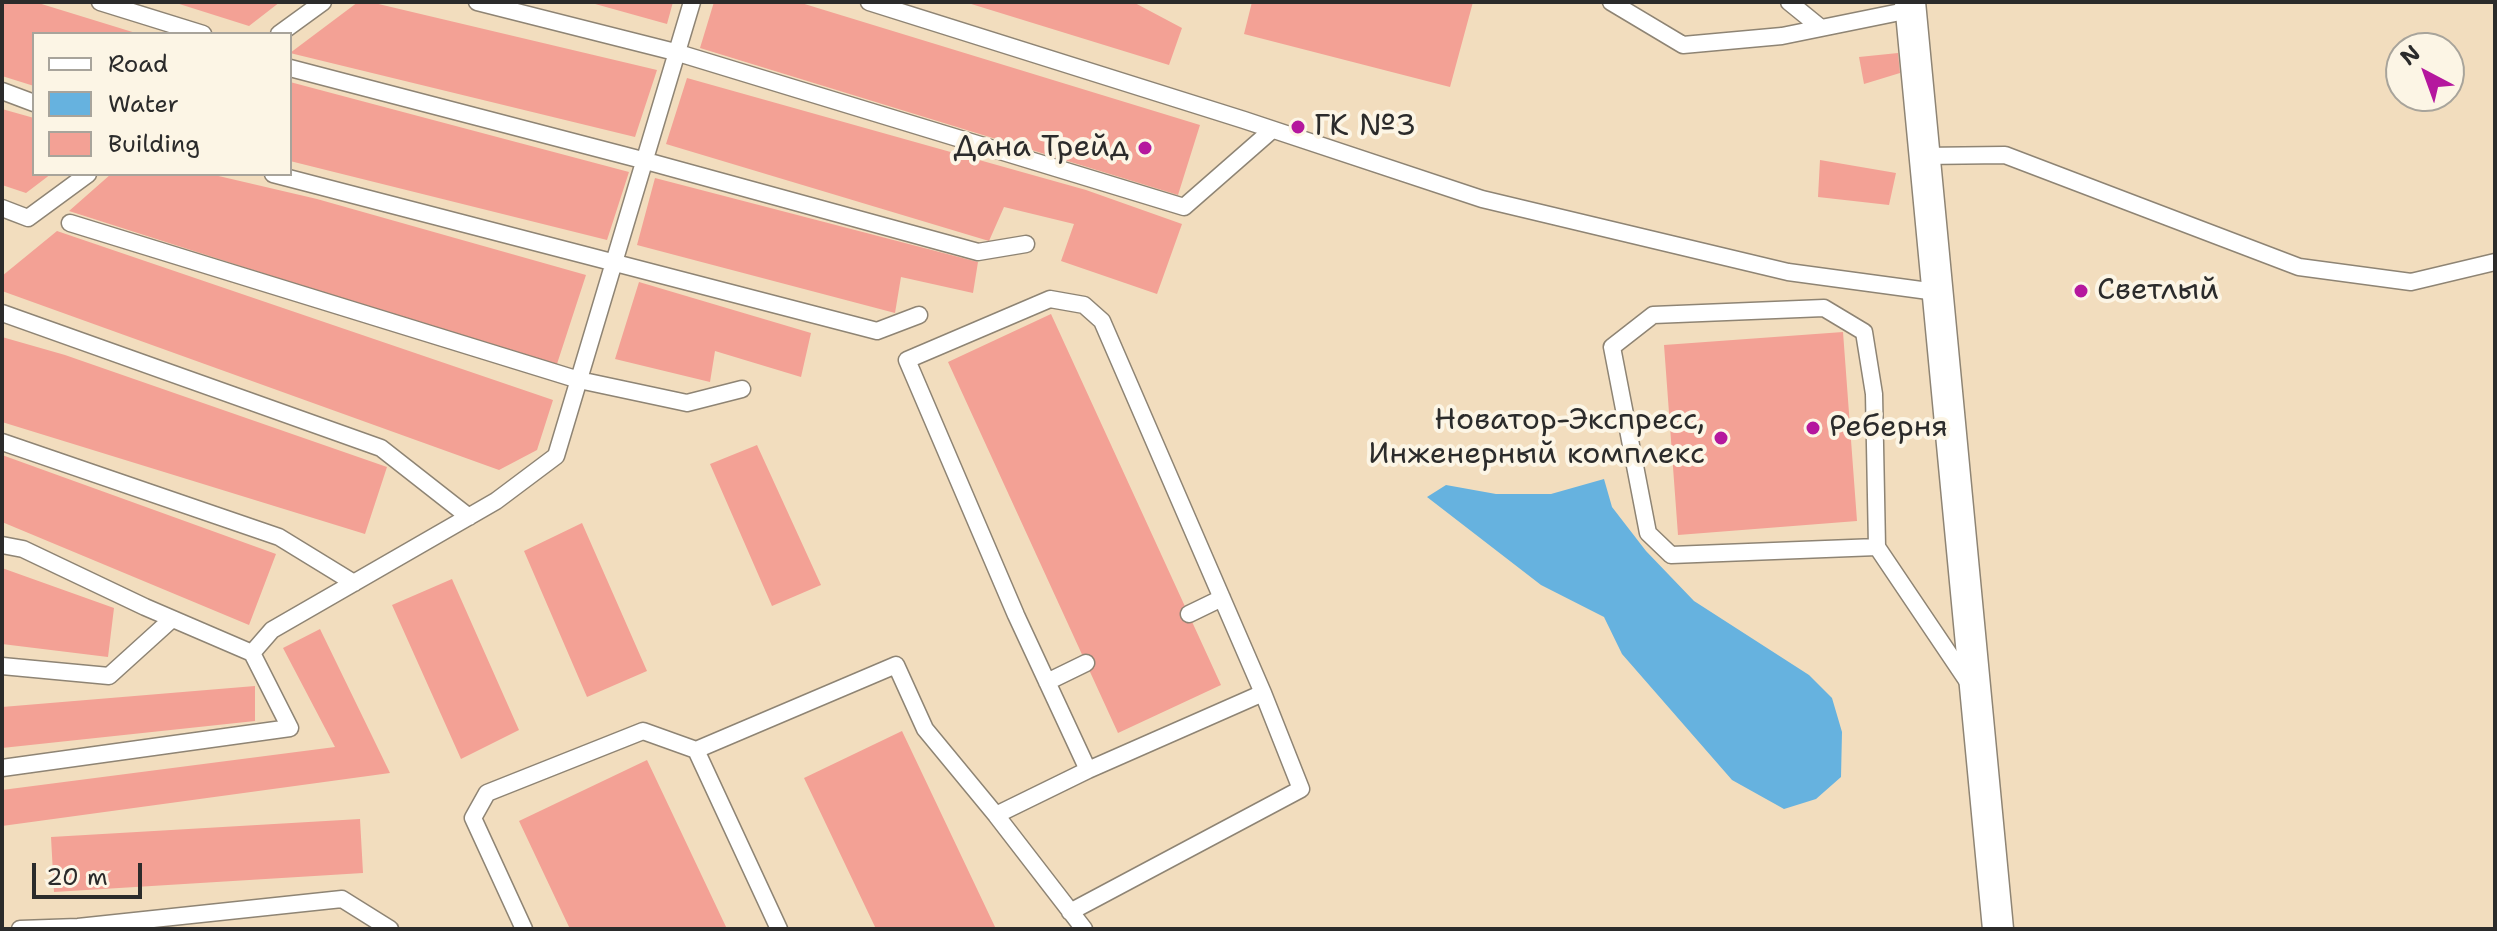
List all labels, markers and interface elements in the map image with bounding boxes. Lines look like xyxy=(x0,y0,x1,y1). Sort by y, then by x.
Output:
legend xyxy=(32,32,292,176)
north arrow xyxy=(2385,32,2465,112)
text: N xyxy=(2394,38,2426,72)
text: Road xyxy=(108,48,168,80)
text: Water xyxy=(108,88,179,120)
place label: ГК №3 xyxy=(1314,109,1416,145)
marker: ГК №3 xyxy=(1289,118,1307,136)
text: Building xyxy=(108,128,200,160)
place label: Дана Трейд xyxy=(954,130,1129,166)
marker: Дана Трейд xyxy=(1136,139,1154,157)
place label: Светлый xyxy=(2097,273,2219,309)
marker: Светлый xyxy=(2072,282,2090,300)
place label: Новатор-Экспресс, Инженерный комплекс xyxy=(1368,403,1705,474)
place label: Реберня xyxy=(1829,410,1948,446)
marker: Реберня xyxy=(1804,419,1822,437)
marker: Новатор-Экспресс, Инженерный комплекс xyxy=(1712,429,1730,447)
scale bar xyxy=(36,847,146,897)
text: 20 m xyxy=(46,861,108,893)

